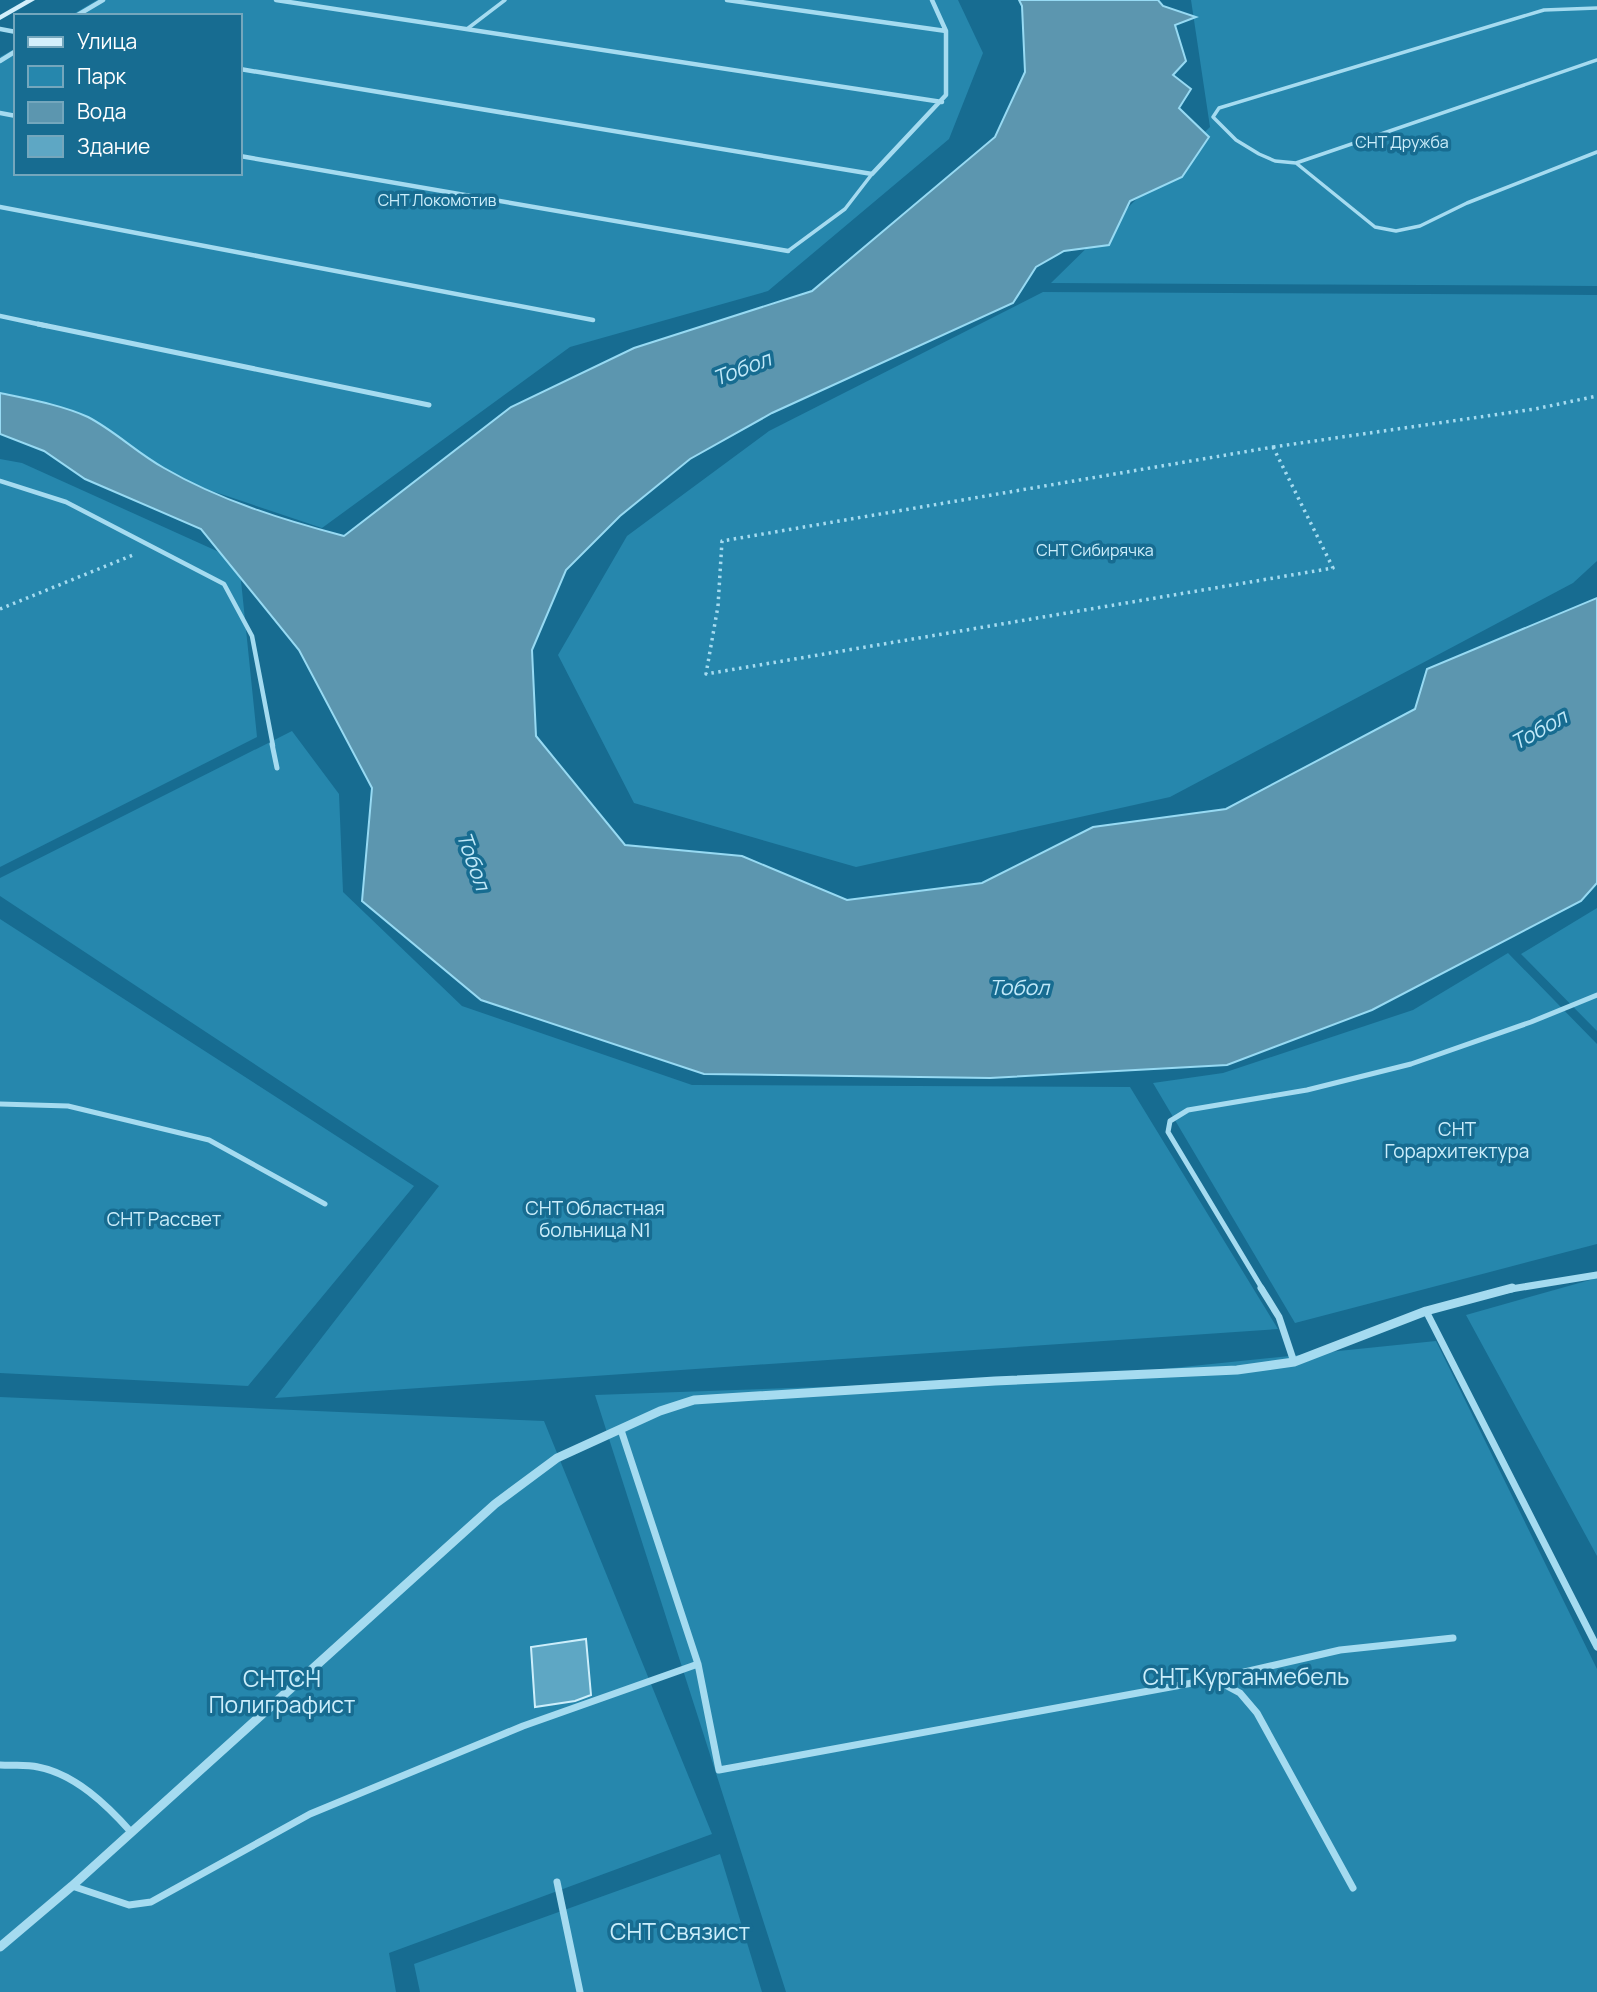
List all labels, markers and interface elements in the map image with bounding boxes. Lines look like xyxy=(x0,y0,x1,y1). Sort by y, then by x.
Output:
legend xyxy=(14,14,242,175)
text: Улица xyxy=(77,27,137,55)
text: Парк xyxy=(77,62,127,90)
text: Вода xyxy=(77,97,127,125)
park label: СНТ Дружба xyxy=(1355,131,1449,153)
text: Здание xyxy=(77,132,150,160)
park label: СНТ Локомотив xyxy=(378,189,497,211)
water label: Тобол xyxy=(709,344,776,392)
park label: СНТ Сибирячка xyxy=(1036,539,1154,561)
water label: Тобол xyxy=(1505,701,1573,756)
water label: Тобол xyxy=(451,828,498,895)
water label: Тобол xyxy=(989,973,1051,1001)
park label: СНТ Горархитектура xyxy=(1385,1116,1529,1164)
park label: СНТ Областная больница N1 xyxy=(525,1195,665,1243)
park label: СНТ Рассвет xyxy=(107,1206,222,1232)
park label: СНТ Курганмебель xyxy=(1143,1660,1349,1692)
park label: СНТСН Полиграфист xyxy=(209,1662,356,1720)
park label: СНТ Связист xyxy=(610,1915,750,1947)

